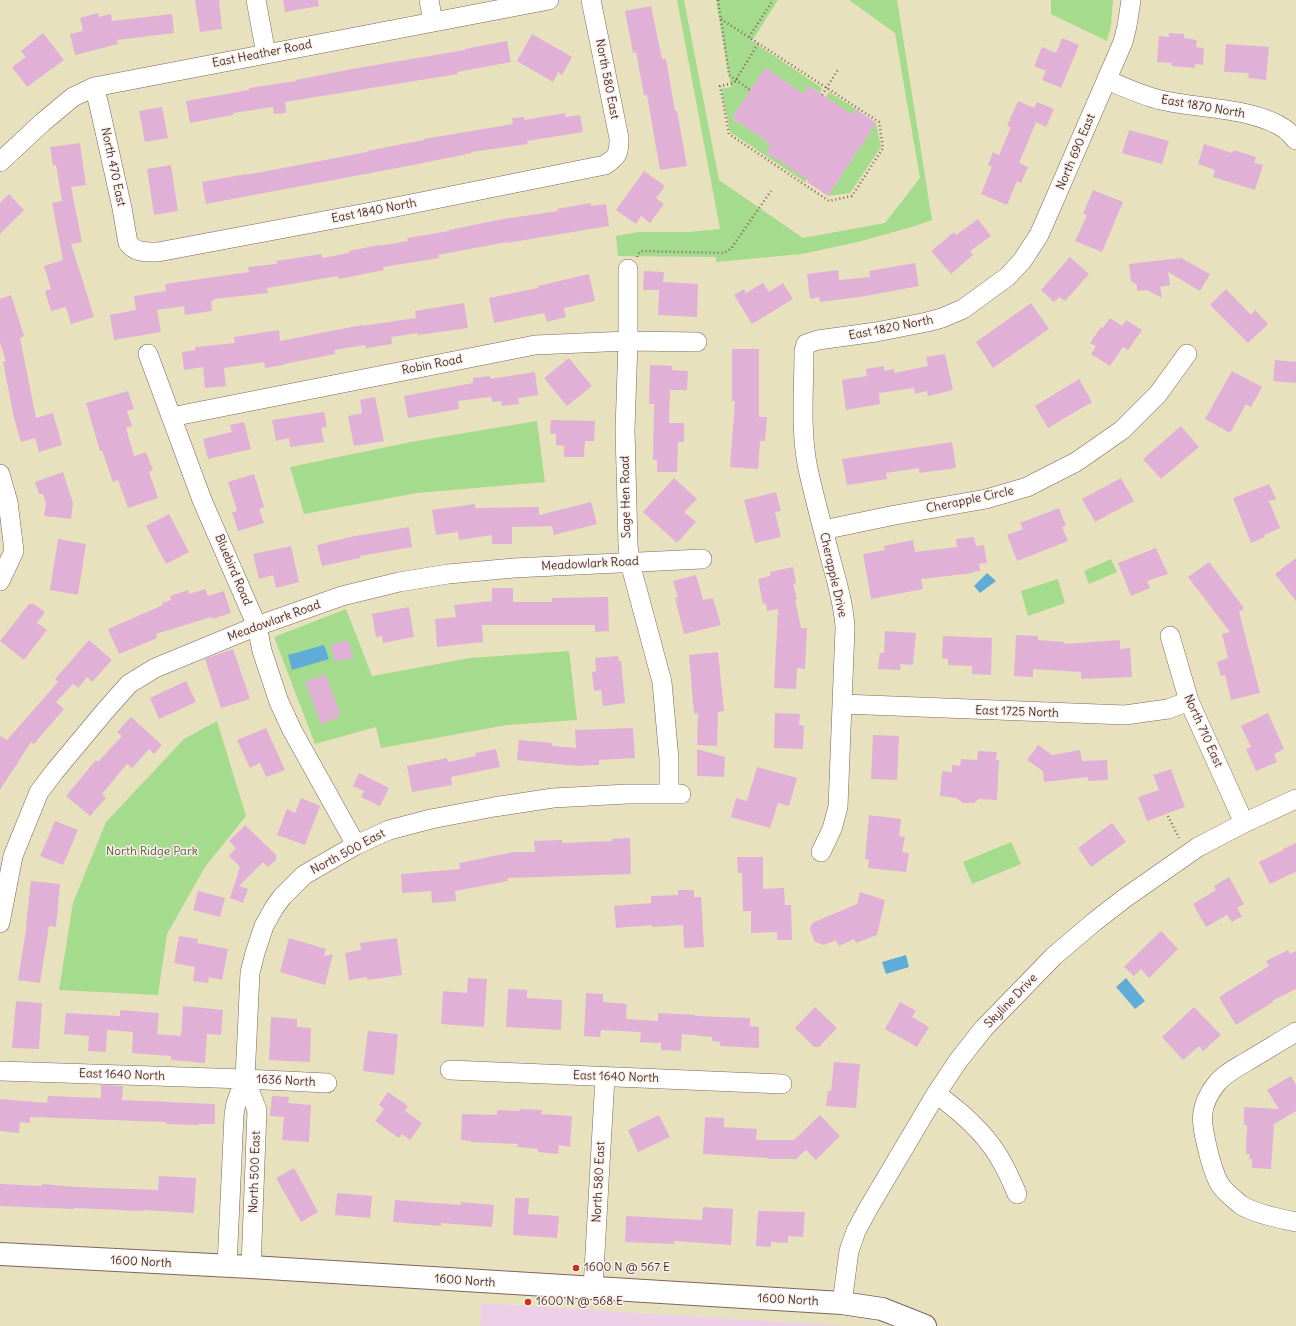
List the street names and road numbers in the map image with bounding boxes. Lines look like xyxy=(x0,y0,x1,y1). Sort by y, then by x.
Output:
street label: East Heather Road xyxy=(211,37,313,71)
street label: North 580 East xyxy=(592,38,622,120)
street label: East 1870 North xyxy=(1160,93,1246,121)
street label: North 690 East xyxy=(1053,112,1099,192)
street label: North 470 East xyxy=(98,126,128,208)
street label: East 1840 North xyxy=(330,196,418,226)
street label: East 1820 North xyxy=(847,313,935,343)
street label: Robin Road xyxy=(400,352,464,378)
street label: Sage Hen Road xyxy=(618,456,634,538)
street label: Cherapple Circle xyxy=(925,484,1015,516)
street label: Cherapple Drive xyxy=(816,531,850,619)
street label: Bluebird Road xyxy=(212,532,254,608)
street label: Meadowlark Road xyxy=(541,554,639,574)
street label: Meadowlark Road xyxy=(226,598,322,644)
street label: North 710 East xyxy=(1181,692,1225,770)
street label: East 1725 North xyxy=(975,703,1059,721)
street label: North 500 East xyxy=(308,826,388,878)
street label: Skyline Drive xyxy=(982,971,1040,1031)
street label: East 1640 North xyxy=(79,1066,165,1084)
street label: East 1640 North xyxy=(573,1068,659,1086)
street label: 1636 North xyxy=(256,1072,316,1090)
street label: North 500 East xyxy=(246,1131,264,1213)
street label: North 580 East xyxy=(590,1141,608,1223)
street label: 1600 North xyxy=(110,1253,172,1271)
street label: 1600 North xyxy=(434,1272,496,1290)
street label: 1600 North xyxy=(757,1291,819,1309)

